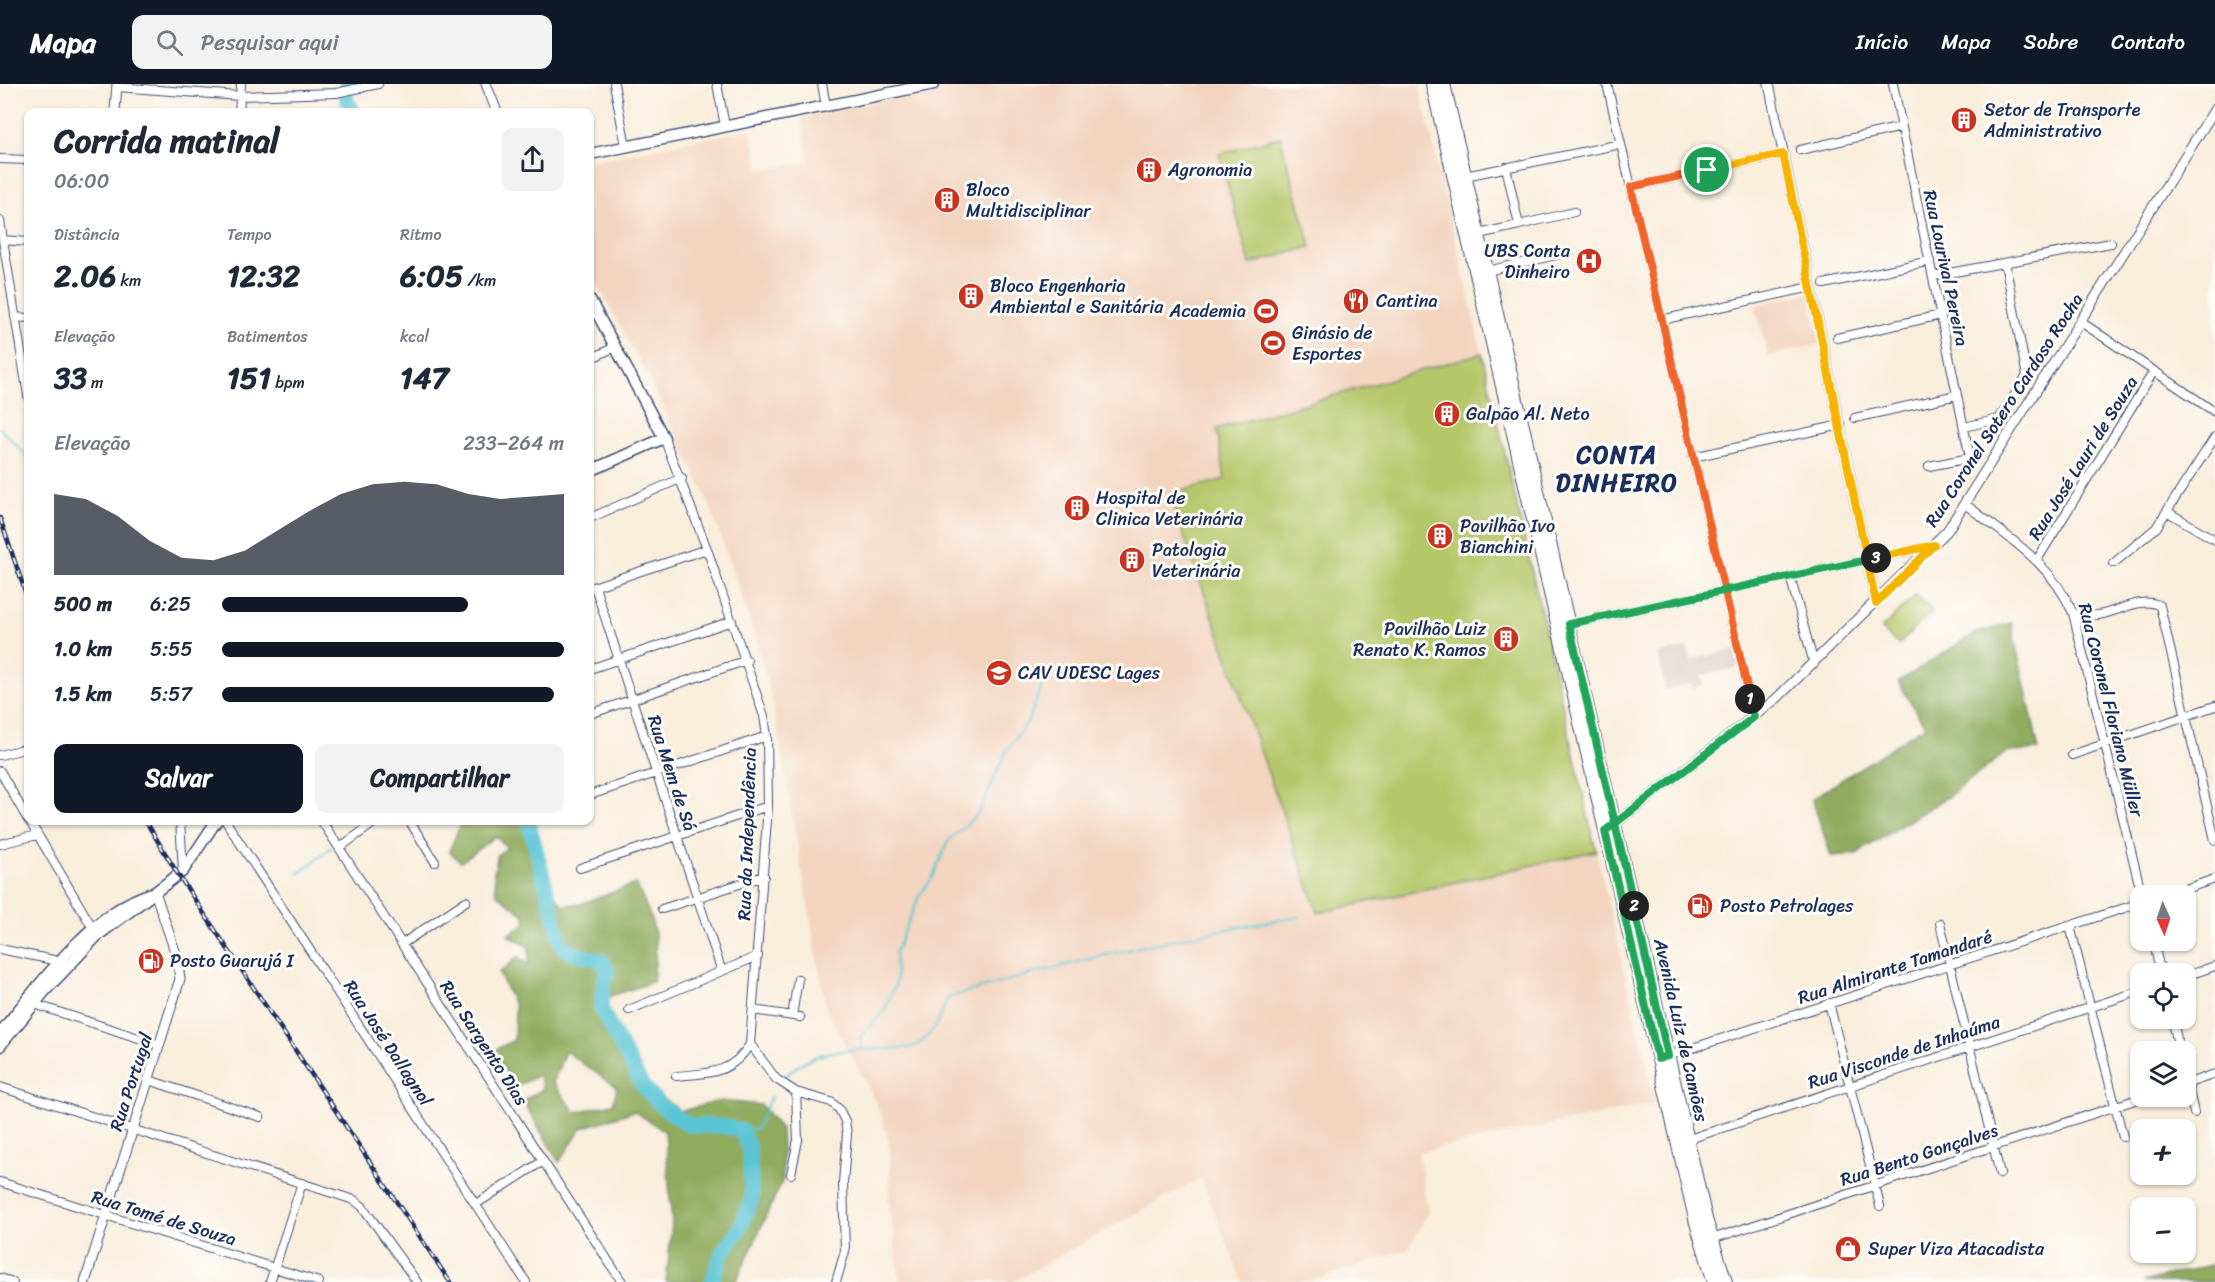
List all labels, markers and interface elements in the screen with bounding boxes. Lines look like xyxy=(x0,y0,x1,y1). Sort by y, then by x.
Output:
search box xyxy=(132,15,552,69)
text: Mapa xyxy=(30,18,96,67)
text: Pesquisar aqui xyxy=(201,23,339,62)
text: Início xyxy=(1856,23,1908,61)
text: Mapa xyxy=(1941,23,1991,61)
text: Sobre xyxy=(2024,23,2078,61)
text: Contato xyxy=(2111,23,2185,61)
icon: search xyxy=(153,26,186,59)
place label: Setor de Transporte Administrativo xyxy=(1983,94,2141,147)
building icon: Setor de Transporte Administrativo xyxy=(1949,105,1979,135)
text: Corrida matinal xyxy=(54,112,279,170)
button: share xyxy=(501,128,564,191)
pin xyxy=(1681,144,1732,195)
icon: arrive xyxy=(1690,153,1723,186)
place label: Agronomia xyxy=(1167,154,1252,186)
building icon: Agronomia xyxy=(1134,155,1164,185)
text: 06:00 xyxy=(54,164,109,199)
place label: Bloco Multidisciplinar xyxy=(966,174,1092,227)
building icon: Bloco Multidisciplinar xyxy=(932,185,962,215)
street label: Rua Lourival Pereira xyxy=(1914,187,1978,349)
text: Distância xyxy=(54,220,120,249)
text: Tempo xyxy=(227,220,272,249)
text: Ritmo xyxy=(400,220,442,249)
place label: UBS Conta Dinheiro xyxy=(1484,235,1571,288)
hospital icon: UBS Conta Dinheiro xyxy=(1574,246,1604,276)
text: 2.06 xyxy=(54,249,116,303)
text: 12:32 xyxy=(227,249,300,303)
text: 6:05 xyxy=(400,249,463,303)
text: km xyxy=(116,266,141,295)
text: /km xyxy=(463,266,496,295)
place label: Bloco Engenharia Ambiental e Sanitária xyxy=(989,270,1164,323)
building icon: Bloco Engenharia Ambiental e Sanitária xyxy=(956,281,986,311)
place label: Cantina xyxy=(1376,285,1438,317)
restaurant icon: Cantina xyxy=(1341,286,1371,316)
street label: Rua Coronel Sotero Cardoso Rocha xyxy=(1916,286,2092,534)
place label: Academia xyxy=(1169,295,1246,327)
sports icon: Academia xyxy=(1251,296,1281,326)
place label: Ginásio de Esportes xyxy=(1292,317,1373,370)
text: Elevação xyxy=(54,322,115,351)
text: Batimentos xyxy=(227,322,308,351)
text: kcal xyxy=(400,322,429,351)
sports icon: Ginásio de Esportes xyxy=(1258,328,1288,358)
text: 33 xyxy=(54,351,87,405)
text: 151 xyxy=(227,351,271,405)
text: 147 xyxy=(400,351,449,405)
text: m xyxy=(87,368,103,397)
text: bpm xyxy=(271,368,305,397)
street label: Rua José Lauri de Souza xyxy=(2019,369,2147,547)
place label: Galpão Al. Neto xyxy=(1466,398,1590,430)
building icon: Galpão Al. Neto xyxy=(1432,399,1462,429)
text: Elevação xyxy=(54,426,130,461)
text: 233–264 m xyxy=(463,426,564,461)
district label: CONTA DINHEIRO xyxy=(1556,434,1678,504)
place label: Hospital de Clinica Veterinária xyxy=(1096,482,1244,535)
building icon: Hospital de Clinica Veterinária xyxy=(1062,493,1092,523)
place label: Pavilhão Ivo Bianchini xyxy=(1460,510,1555,563)
building icon: Pavilhão Ivo Bianchini xyxy=(1425,521,1455,551)
place label: Patologia Veterinária xyxy=(1152,534,1241,587)
pin: 3 xyxy=(1861,543,1891,573)
text: 3 xyxy=(1872,543,1880,572)
building icon: Patologia Veterinária xyxy=(1117,545,1147,575)
text: 500 m xyxy=(54,587,112,622)
text: 6:25 xyxy=(150,587,191,622)
street label: Rua Coronel Floriano Müller xyxy=(2069,600,2153,822)
place label: Pavilhão Luiz Renato K. Ramos xyxy=(1353,613,1487,666)
building icon: Pavilhão Luiz Renato K. Ramos xyxy=(1491,624,1521,654)
text: 1.0 km xyxy=(54,632,112,667)
text: 5:55 xyxy=(150,632,193,667)
place label: CAV UDESC Lages xyxy=(1018,657,1161,689)
school or university icon: CAV UDESC Lages xyxy=(984,658,1014,688)
text: 1.5 km xyxy=(54,677,112,712)
text: 5:57 xyxy=(150,677,192,712)
pin: 1 xyxy=(1735,684,1765,714)
text: 1 xyxy=(1747,684,1753,713)
street label: Rua Mem de Sá xyxy=(638,711,706,835)
button: Salvar xyxy=(54,744,303,813)
button: Compartilhar xyxy=(315,744,564,813)
street label: Rua da Independência xyxy=(728,747,766,921)
north arrow xyxy=(2130,885,2196,951)
map controls xyxy=(2130,885,2196,1263)
place label: Posto Petrolages xyxy=(1720,890,1854,922)
pin: 2 xyxy=(1619,891,1649,921)
text: 2 xyxy=(1629,891,1639,920)
fuel station icon: Posto Petrolages xyxy=(1685,891,1715,921)
street label: Rua Almirante Tamandaré xyxy=(1793,920,1997,1014)
street label: Avenida Luiz de Camões xyxy=(1644,934,1718,1125)
place label: Posto Guarujá I xyxy=(170,945,296,977)
fuel station icon: Posto Guarujá I xyxy=(136,946,166,976)
button: locate xyxy=(2130,963,2196,1029)
street label: Rua José Dallagnol xyxy=(335,973,442,1114)
street label: Rua Sargento Dias xyxy=(431,974,537,1113)
street label: Rua Visconde de Inhaúma xyxy=(1804,1006,2005,1098)
street label: Rua Portugal xyxy=(100,1028,162,1135)
button: layers xyxy=(2130,1041,2196,1107)
street label: Rua Bento Gonçalves xyxy=(1836,1114,2003,1196)
button: + xyxy=(2130,1119,2196,1185)
street label: Rua Tomé de Souza xyxy=(88,1181,240,1255)
button: − xyxy=(2130,1197,2196,1263)
place label: Super Viza Atacadista xyxy=(1868,1233,2045,1265)
shop icon: Super Viza Atacadista xyxy=(1833,1234,1863,1264)

